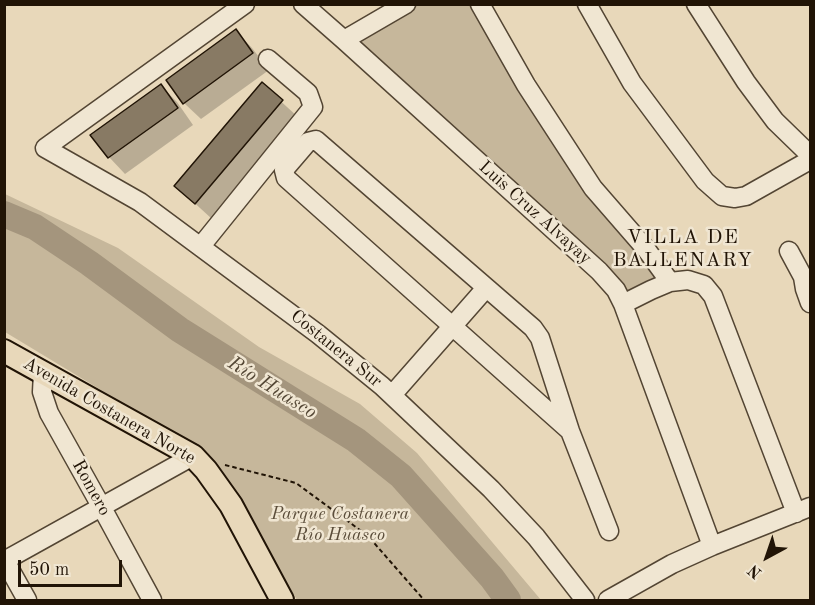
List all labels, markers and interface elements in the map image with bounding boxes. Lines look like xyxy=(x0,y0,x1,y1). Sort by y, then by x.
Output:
street label: Luis Cruz Alvayay xyxy=(474,157,596,269)
district label: VILLA DE BALLENARY xyxy=(613,226,753,273)
street label: Costanera Sur xyxy=(286,306,386,392)
water label: Río Huasco xyxy=(223,351,321,425)
street label: Avenida Costanera Norte xyxy=(19,353,199,469)
street label: Romero xyxy=(67,456,115,520)
park label: Parque Costanera Río Huasco xyxy=(271,503,409,546)
north arrow xyxy=(737,527,797,587)
scale bar xyxy=(21,548,124,586)
text: 50 m xyxy=(29,561,69,579)
text: N xyxy=(746,561,765,581)

